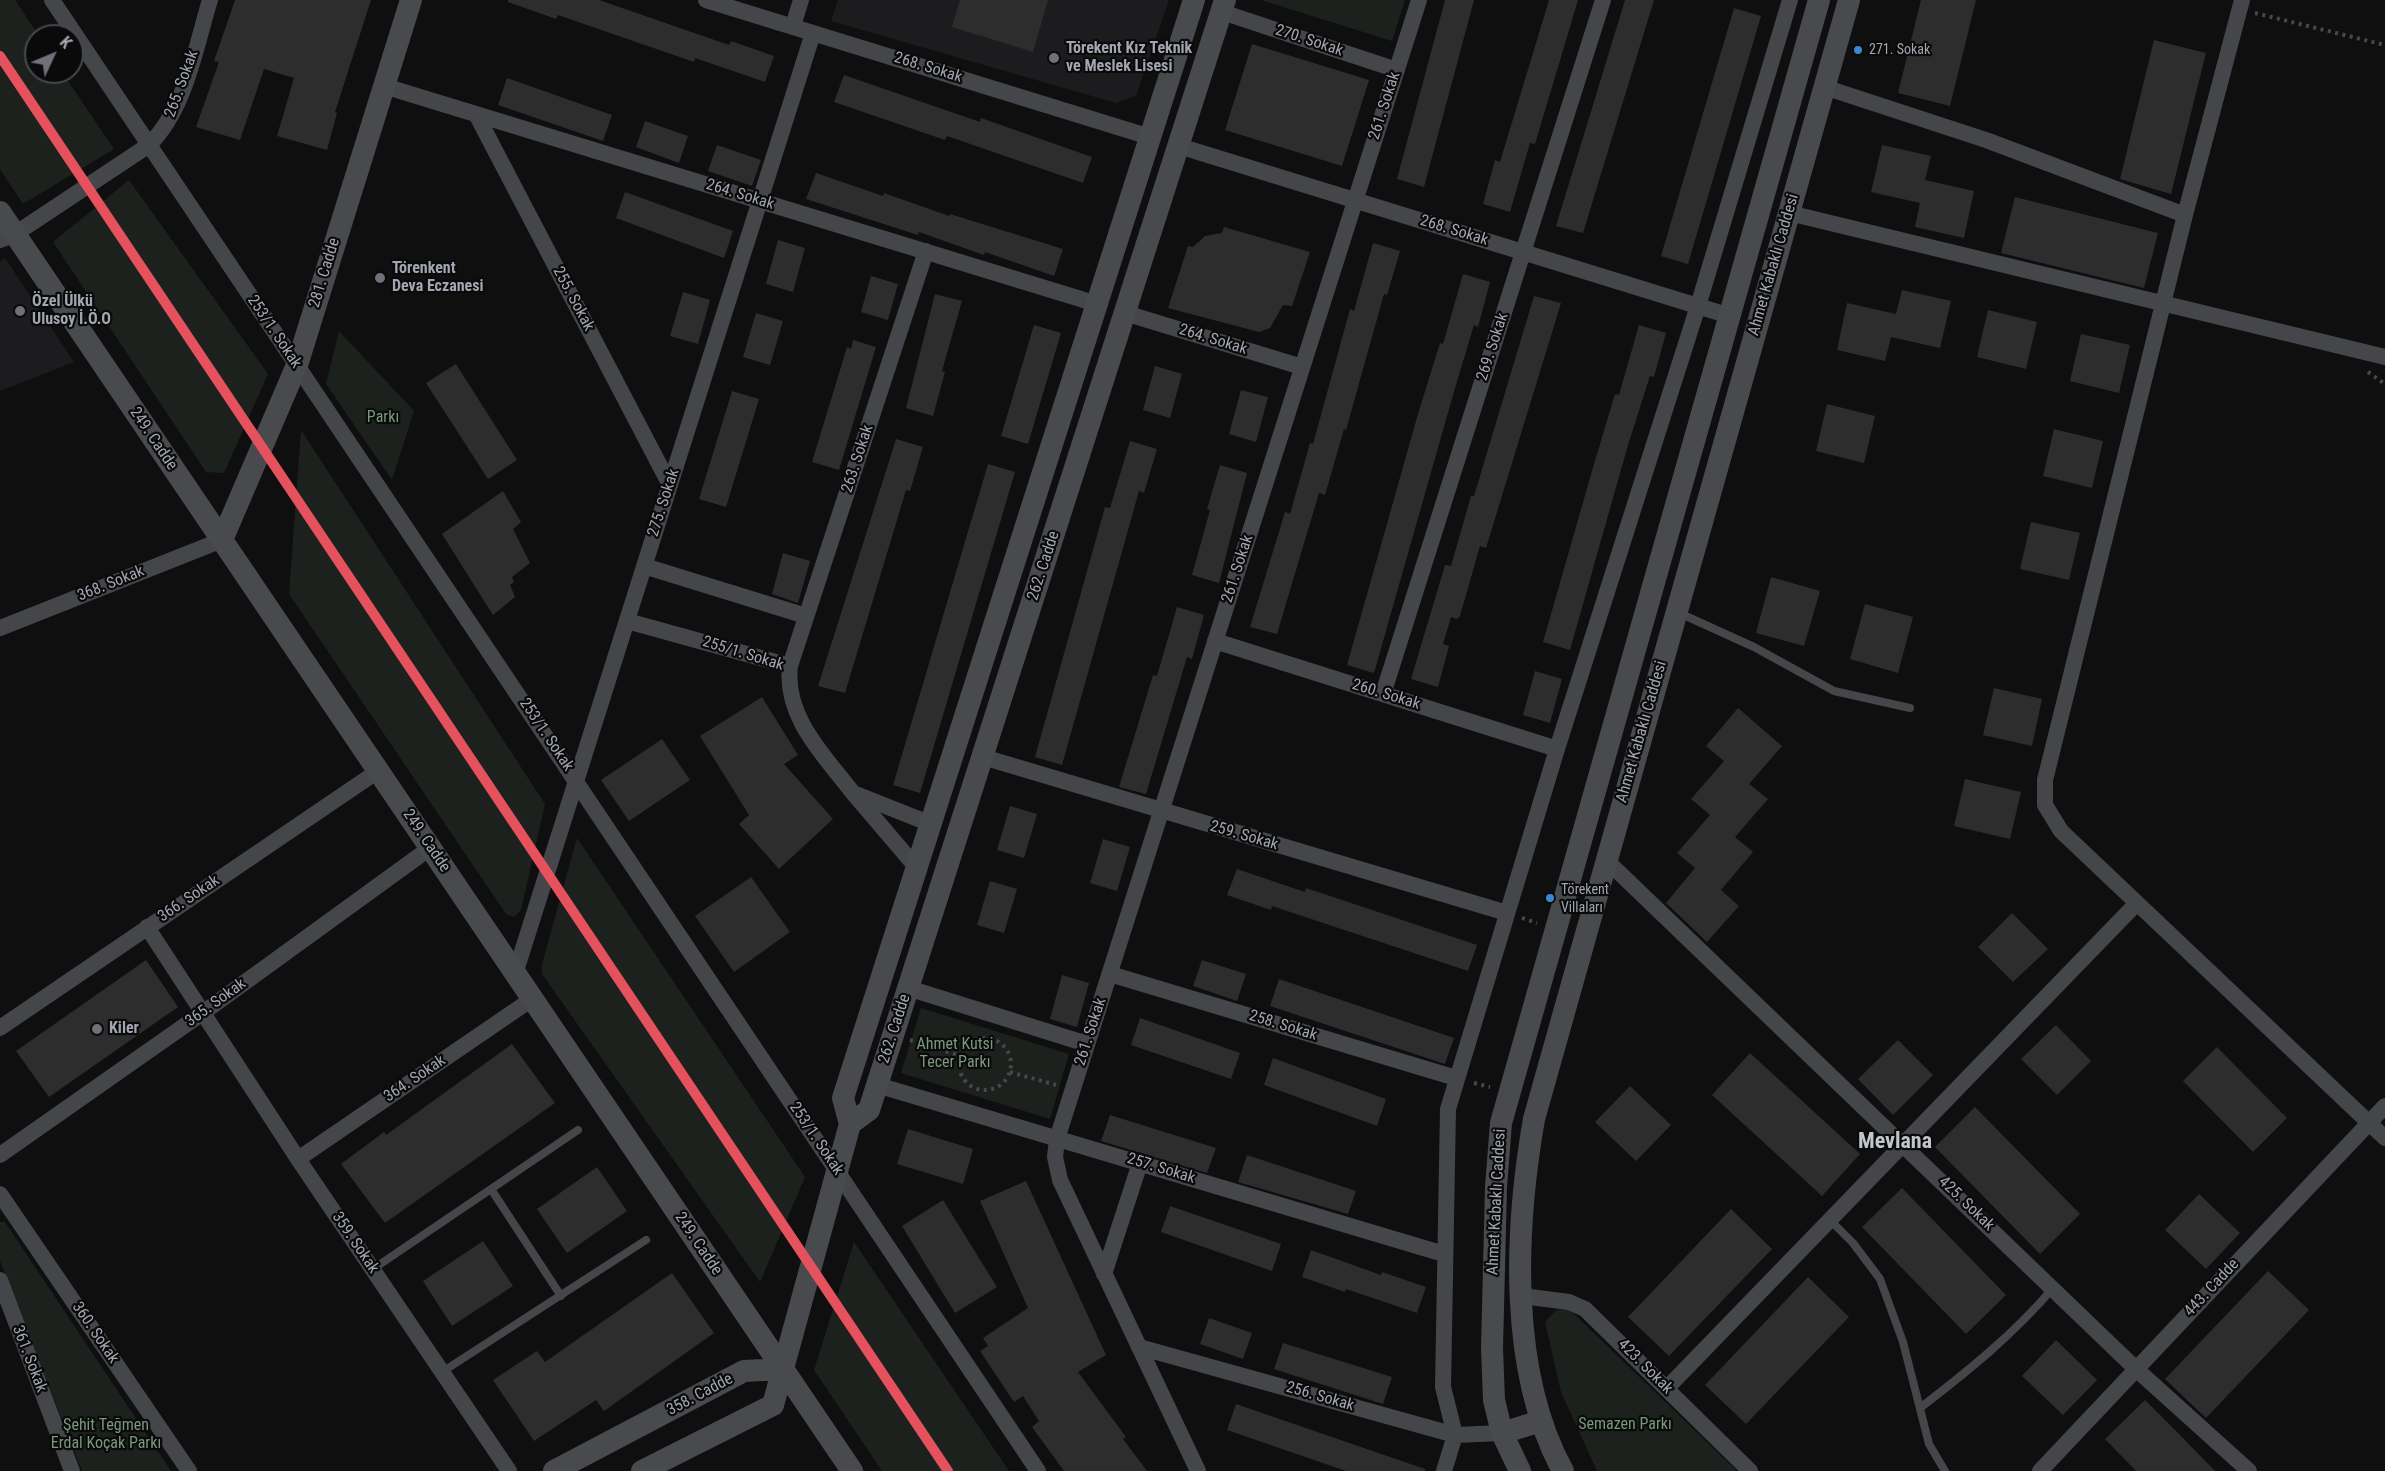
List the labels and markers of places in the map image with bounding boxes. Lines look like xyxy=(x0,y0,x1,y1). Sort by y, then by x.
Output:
place label: Törekent Kız Teknik ve Meslek Lisesi xyxy=(1066,39,1192,77)
place label: 271. Sokak xyxy=(1869,42,1930,58)
marker: 271. Sokak xyxy=(1852,44,1864,56)
marker: Törekent Kız Teknik ve Meslek Lisesi xyxy=(1047,51,1061,65)
place label: Törenkent Deva Eczanesi xyxy=(392,259,484,297)
marker: Törenkent Deva Eczanesi xyxy=(373,271,387,285)
place label: Özel Ülkü Ulusoy İ.Ö.O xyxy=(32,292,111,330)
marker: Özel Ülkü Ulusoy İ.Ö.O xyxy=(13,304,27,318)
place label: Törekent Villaları xyxy=(1561,882,1609,915)
marker: Törekent Villaları xyxy=(1544,892,1556,904)
place label: Kiler xyxy=(109,1019,139,1039)
marker: Kiler xyxy=(90,1022,104,1036)

